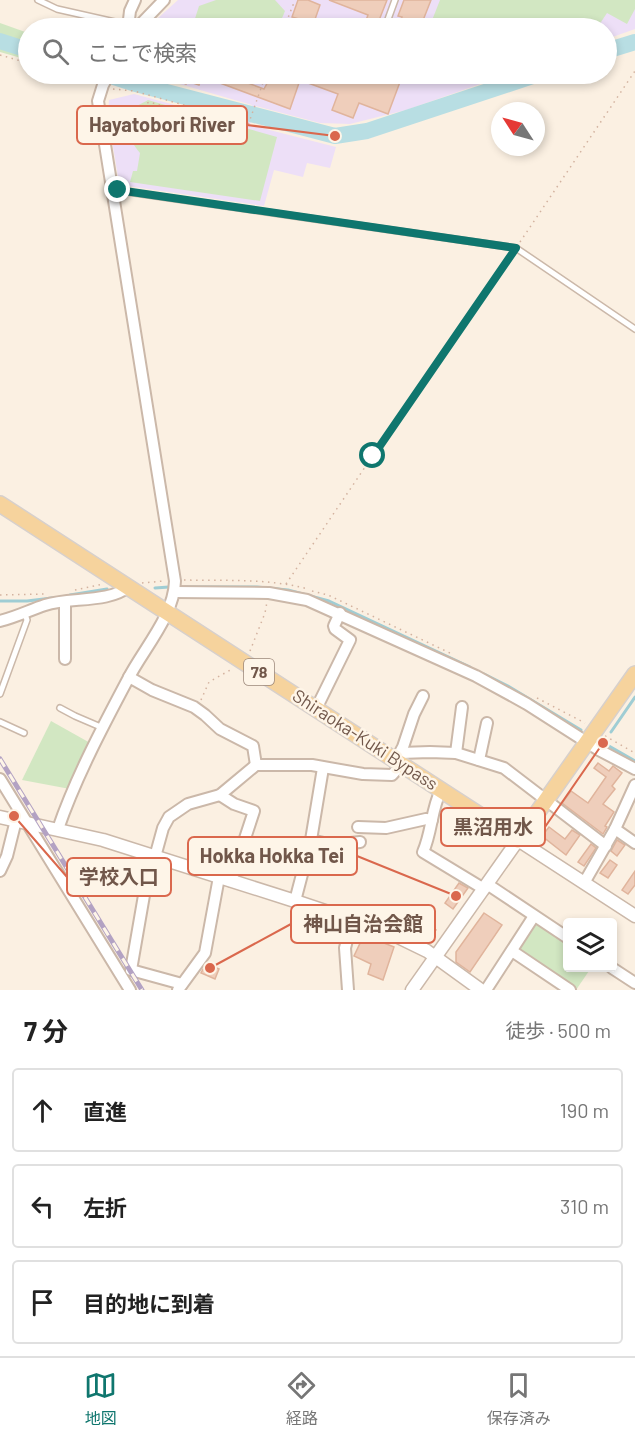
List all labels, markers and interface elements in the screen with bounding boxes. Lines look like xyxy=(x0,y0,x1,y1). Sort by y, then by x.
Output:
search box xyxy=(18,18,617,84)
icon: search xyxy=(39,35,72,68)
text: ここで検索 xyxy=(87,39,197,65)
north arrow xyxy=(491,102,545,156)
callout: Hayatobori River xyxy=(77,106,247,144)
text: Hayatobori River xyxy=(89,112,235,136)
route end xyxy=(104,176,130,202)
route start xyxy=(359,442,385,468)
road number: 78 xyxy=(244,659,274,685)
street label: Shiraoka-Kuki Bypass xyxy=(289,684,442,794)
callout: 黒沼用水 xyxy=(441,808,545,846)
text: 黒沼用水 xyxy=(453,814,533,838)
callout: Hokka Hokka Tei xyxy=(188,837,357,875)
text: Hokka Hokka Tei xyxy=(200,843,344,867)
callout: 学校入口 xyxy=(67,858,171,896)
text: 学校入口 xyxy=(79,864,159,888)
callout: 神山自治会館 xyxy=(291,905,435,943)
text: 神山自治会館 xyxy=(303,911,423,935)
map controls xyxy=(563,918,617,972)
button: layers xyxy=(563,918,617,972)
text: 7 分 xyxy=(24,1015,68,1046)
text: 徒歩 · 500 m xyxy=(505,1018,611,1042)
icon: ahead xyxy=(26,1094,59,1127)
text: 直進 xyxy=(83,1098,127,1124)
text: 190 m xyxy=(560,1098,609,1122)
icon: left xyxy=(26,1190,59,1223)
text: 左折 xyxy=(83,1194,127,1220)
text: 310 m xyxy=(560,1194,609,1218)
icon: arrive xyxy=(26,1286,59,1319)
text: 目的地に到着 xyxy=(83,1290,215,1316)
tab: 地図 xyxy=(84,1369,117,1429)
tab: 経路 xyxy=(285,1369,318,1429)
tab: 保存済み xyxy=(487,1369,551,1429)

